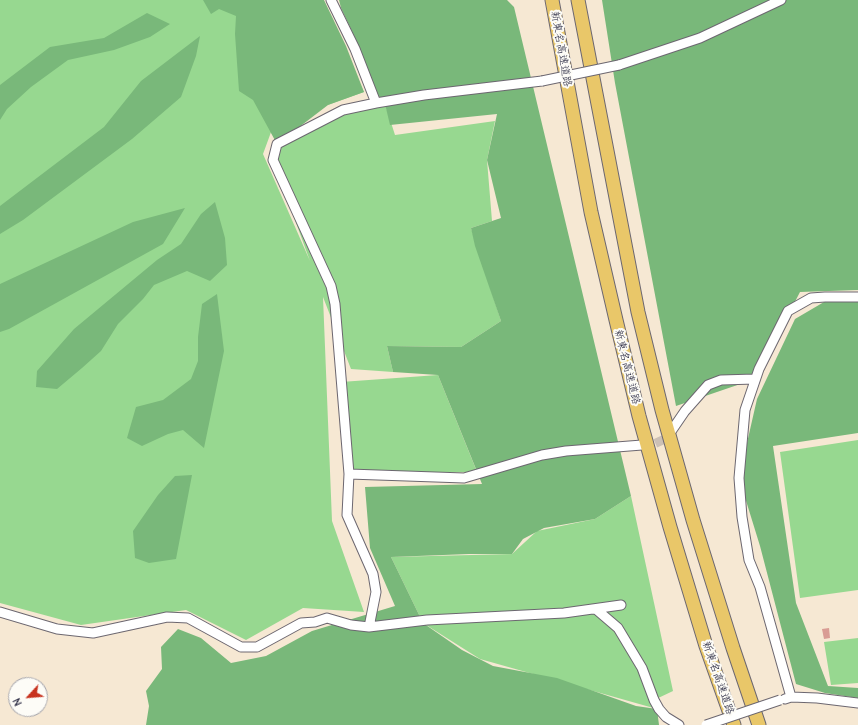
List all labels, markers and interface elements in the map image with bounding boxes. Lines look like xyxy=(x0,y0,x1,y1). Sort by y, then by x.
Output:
street label: 新東名高速道路 xyxy=(548,10,574,88)
street label: 新東名高速道路 xyxy=(611,328,643,406)
street label: 新東名高速道路 xyxy=(699,639,737,717)
north arrow xyxy=(8,677,48,717)
text: N xyxy=(10,696,25,708)

